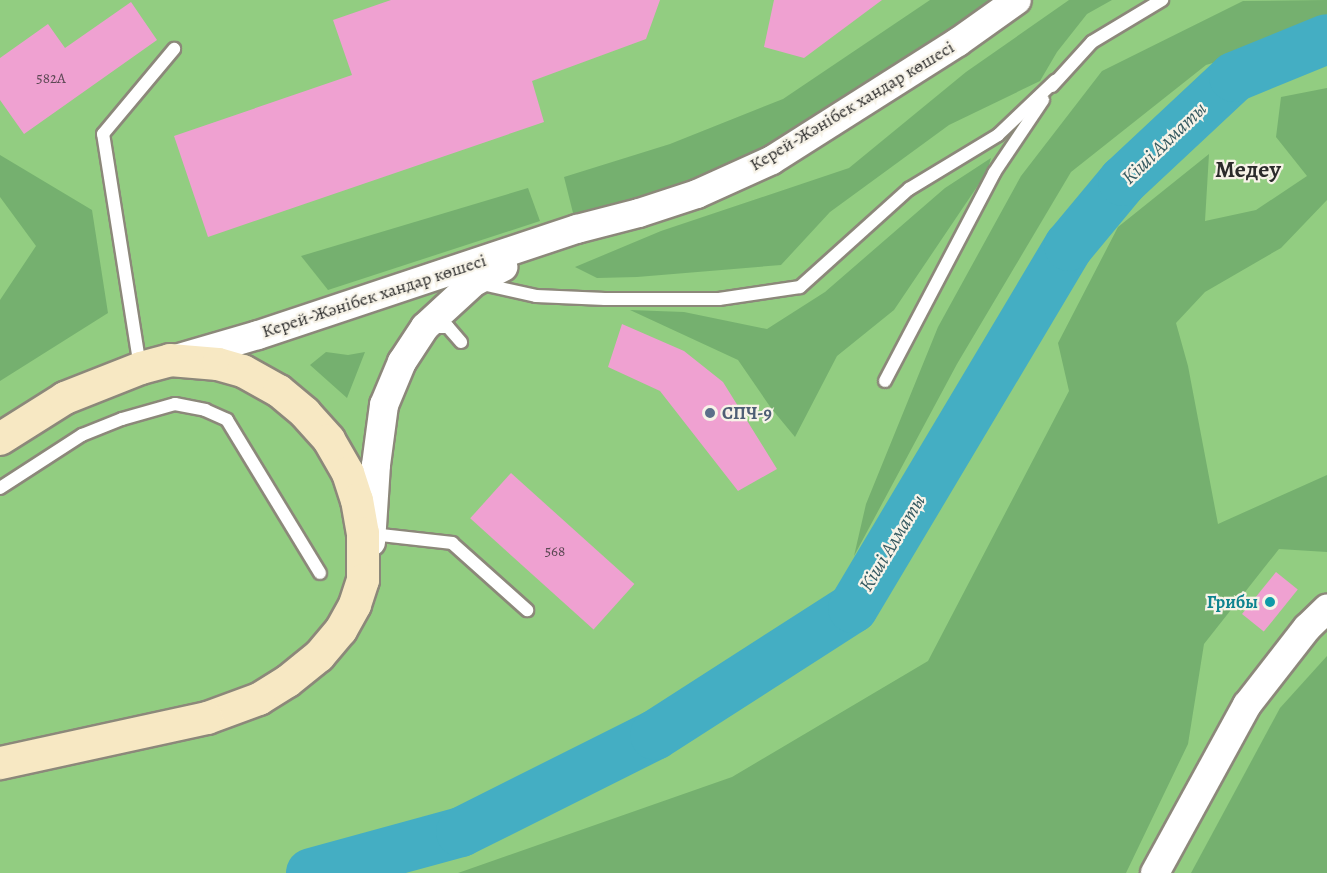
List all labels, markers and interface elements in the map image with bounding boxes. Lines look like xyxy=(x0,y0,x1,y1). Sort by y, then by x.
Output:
street label: Керей-Жәнібек хандар көшесі xyxy=(746,36,958,176)
house number: 582А xyxy=(36,70,66,88)
water label: Кіші Алматы xyxy=(1117,97,1211,189)
district label: Медеу xyxy=(1215,156,1281,184)
street label: Керей-Жәнібек хандар көшесі xyxy=(259,249,489,343)
place label: СПЧ-9 xyxy=(722,402,772,424)
marker: СПЧ-9 xyxy=(703,406,717,420)
water label: Кіші Алматы xyxy=(854,490,930,596)
house number: 568 xyxy=(545,543,565,561)
place label: Грибы xyxy=(1207,591,1258,613)
marker: Грибы xyxy=(1263,595,1277,609)

